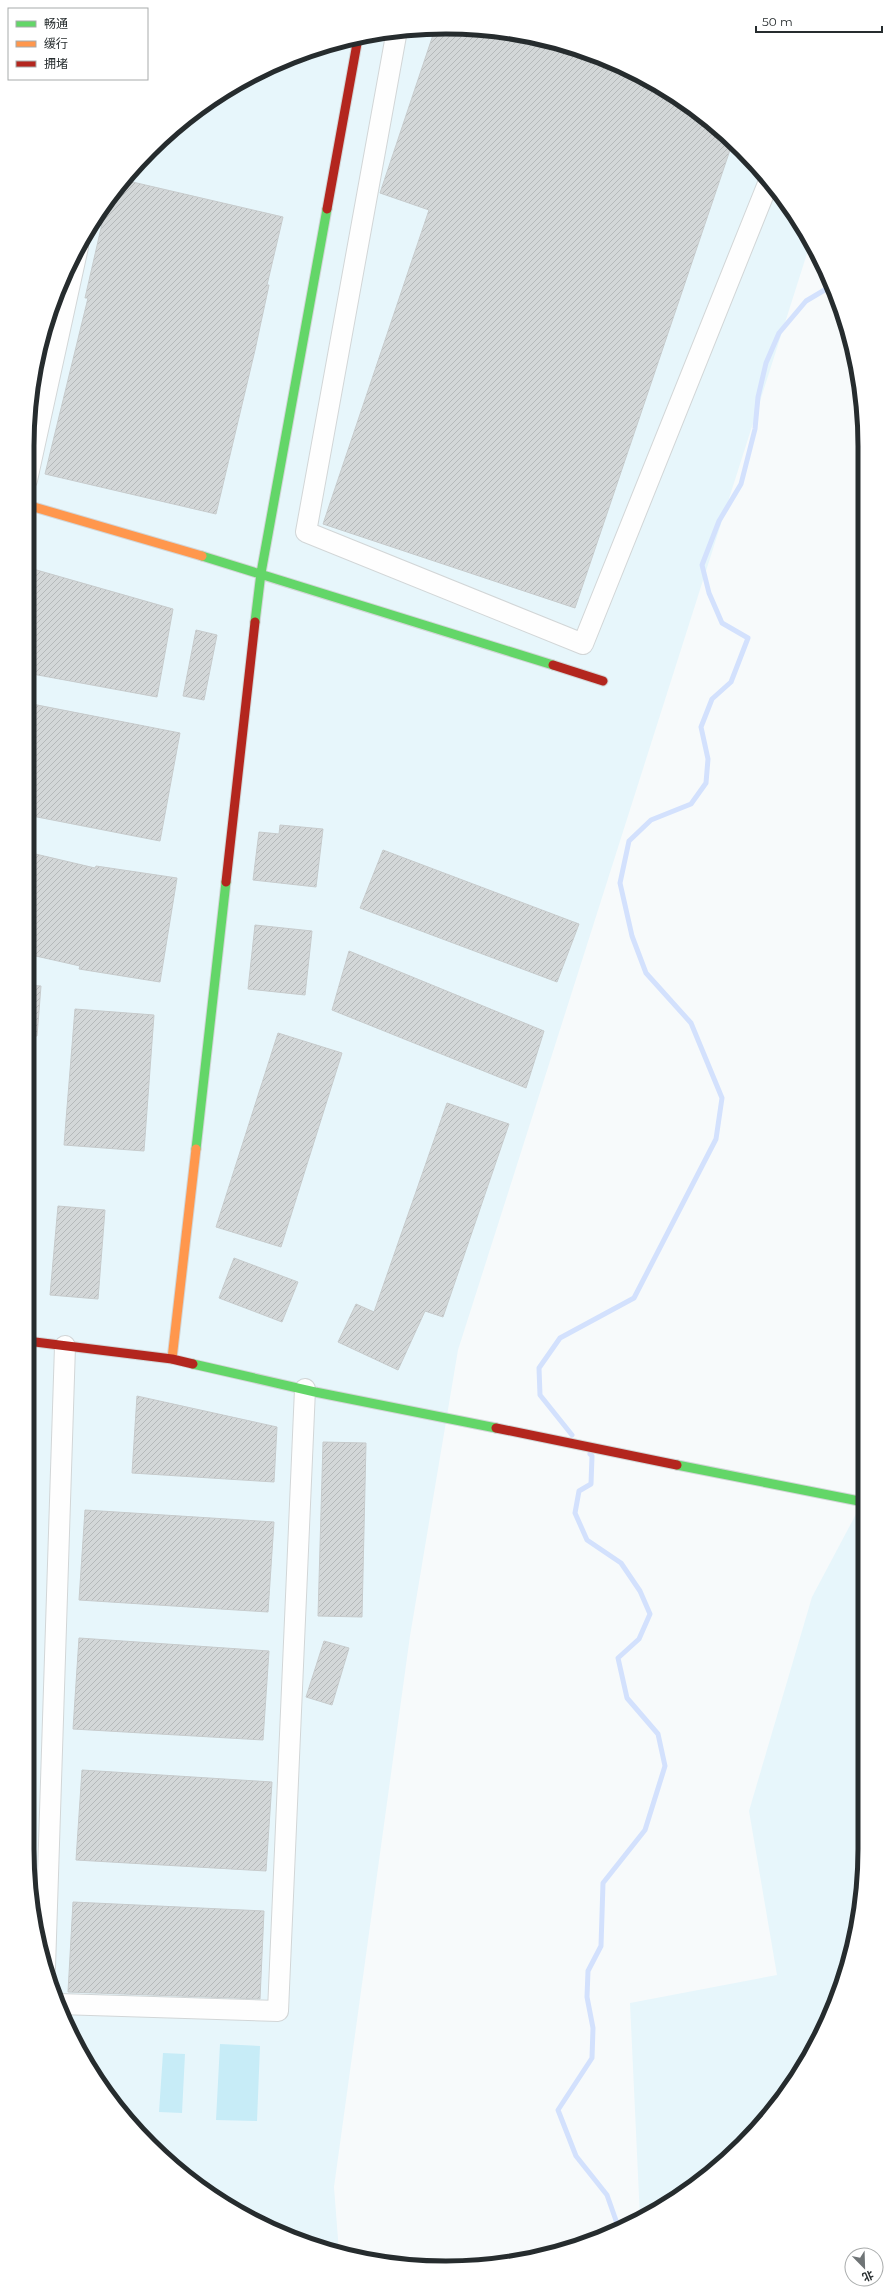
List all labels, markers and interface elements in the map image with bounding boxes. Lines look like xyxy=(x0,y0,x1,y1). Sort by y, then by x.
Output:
legend xyxy=(8,8,148,80)
scale bar xyxy=(756,8,882,34)
text: 50 m xyxy=(762,14,793,29)
text: 畅通 xyxy=(44,16,68,31)
text: 缓行 xyxy=(44,36,68,51)
text: 拥堵 xyxy=(44,56,68,71)
north arrow xyxy=(844,2247,884,2287)
text: 北 xyxy=(860,2268,876,2285)

